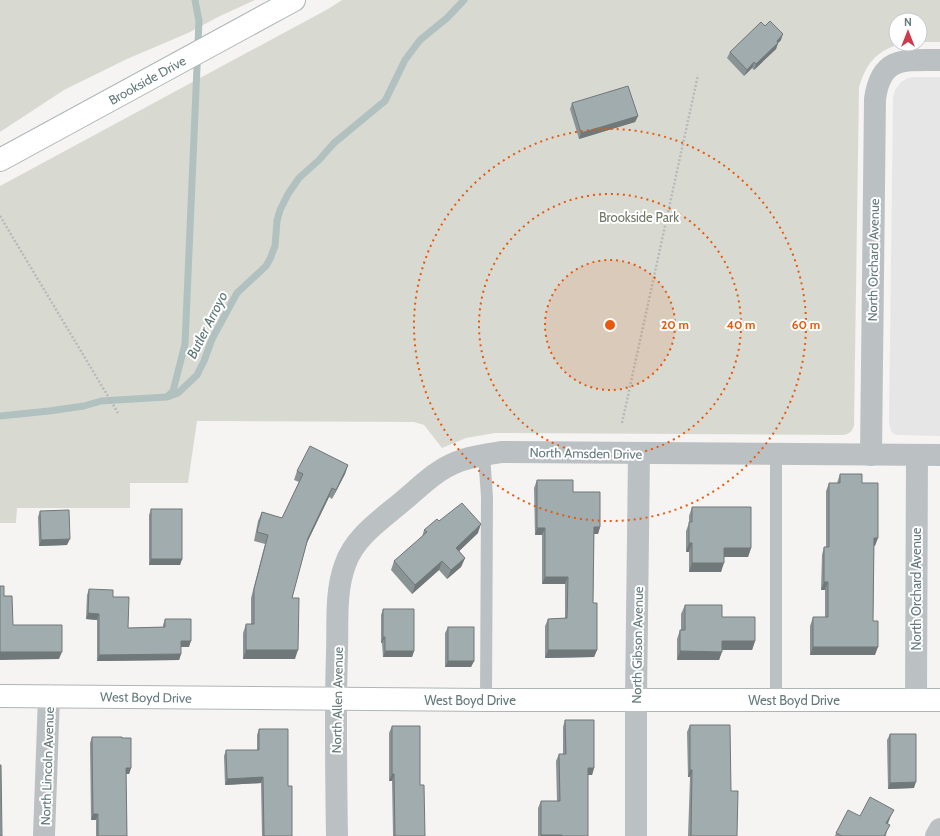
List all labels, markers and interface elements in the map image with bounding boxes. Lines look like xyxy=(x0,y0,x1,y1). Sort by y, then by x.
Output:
north arrow xyxy=(888,12,928,52)
text: N xyxy=(904,15,912,29)
street label: Brookside Drive xyxy=(106,52,189,108)
street label: North Orchard Avenue xyxy=(864,198,882,322)
park label: Brookside Park xyxy=(599,209,679,225)
water label: Butler Arroyo xyxy=(182,288,232,362)
text: 20 m xyxy=(661,317,689,332)
text: 40 m xyxy=(726,317,756,332)
text: 60 m xyxy=(792,317,820,332)
centre of rings xyxy=(603,318,617,332)
street label: North Amsden Drive xyxy=(530,444,643,462)
street label: North Orchard Avenue xyxy=(908,527,924,650)
street label: North Gibson Avenue xyxy=(628,586,646,704)
street label: North Allen Avenue xyxy=(328,646,346,753)
street label: West Boyd Drive xyxy=(100,688,192,706)
street label: West Boyd Drive xyxy=(424,692,516,708)
street label: West Boyd Drive xyxy=(748,692,840,708)
street label: North Lincoln Avenue xyxy=(37,706,57,826)

